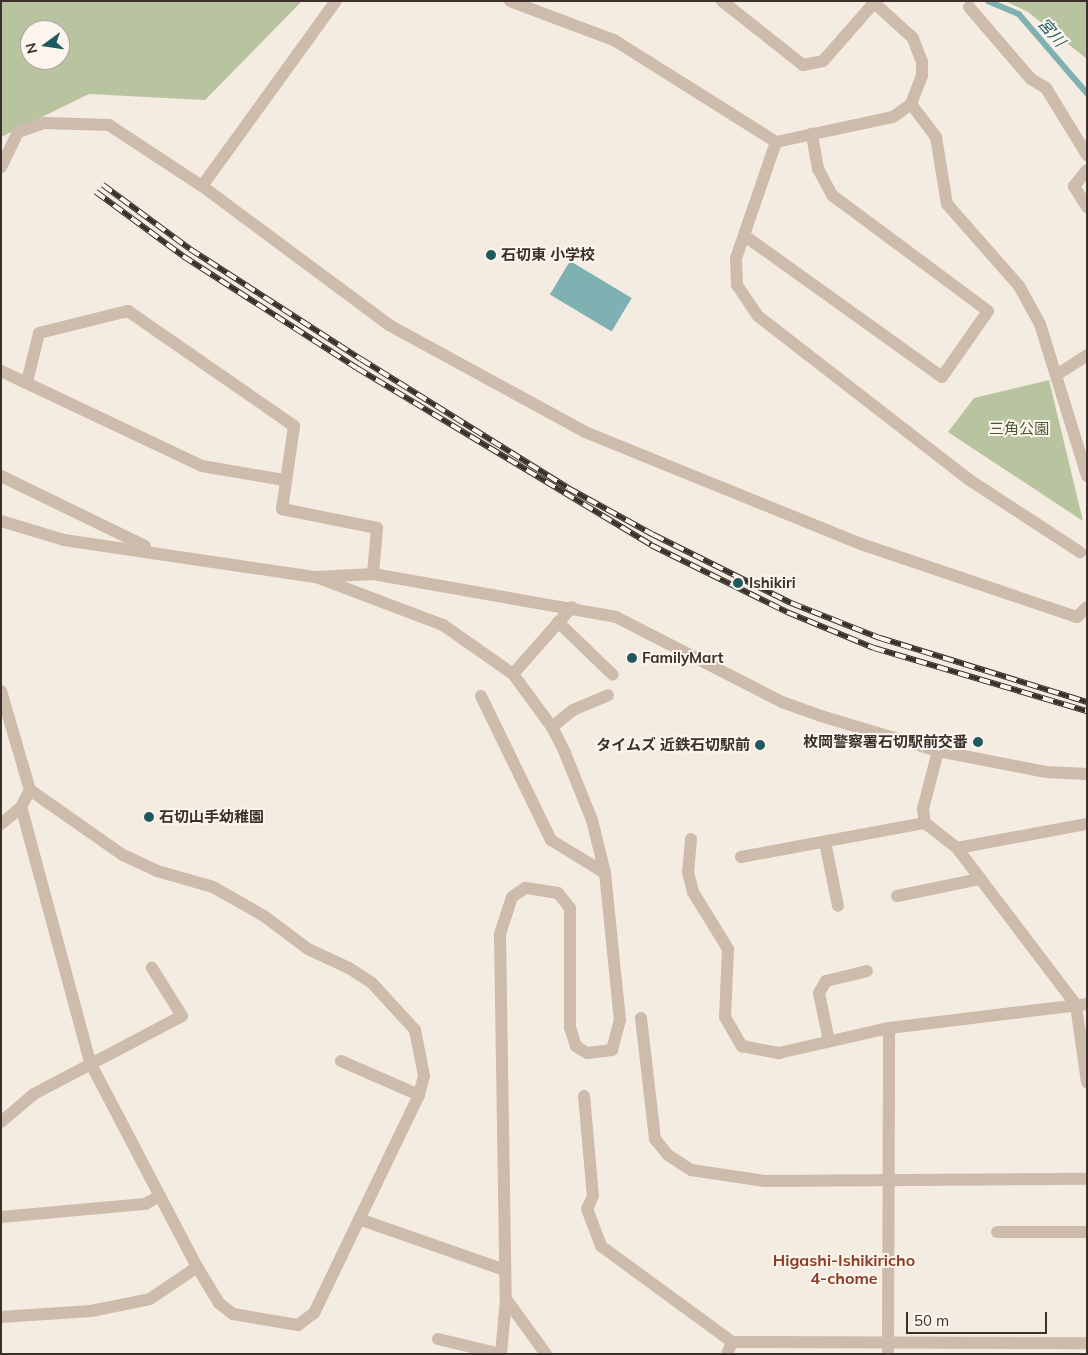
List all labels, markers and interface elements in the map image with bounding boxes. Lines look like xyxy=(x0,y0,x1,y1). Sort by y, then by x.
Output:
water label: 宮川 xyxy=(1034,14,1070,50)
north arrow xyxy=(20,20,70,70)
text: N xyxy=(21,41,41,56)
place label: 石切東 小学校 xyxy=(501,246,595,264)
marker: 石切東 小学校 xyxy=(485,249,497,261)
park label: 三角公園 xyxy=(989,420,1049,438)
place label: Ishikiri xyxy=(749,574,796,592)
marker: Ishikiri xyxy=(731,576,745,590)
place label: FamilyMart xyxy=(642,649,723,667)
marker: FamilyMart xyxy=(626,652,638,664)
place label: 枚岡警察署石切駅前交番 xyxy=(803,733,968,751)
place label: タイムズ 近鉄石切駅前 xyxy=(596,736,750,754)
marker: 枚岡警察署石切駅前交番 xyxy=(972,736,984,748)
marker: タイムズ 近鉄石切駅前 xyxy=(754,739,766,751)
place label: 石切山手幼稚園 xyxy=(159,808,264,826)
marker: 石切山手幼稚園 xyxy=(143,811,155,823)
district label: Higashi-Ishikiricho 4-chome xyxy=(773,1250,915,1288)
scale bar xyxy=(908,1302,1049,1334)
text: 50 m xyxy=(914,1311,949,1330)

